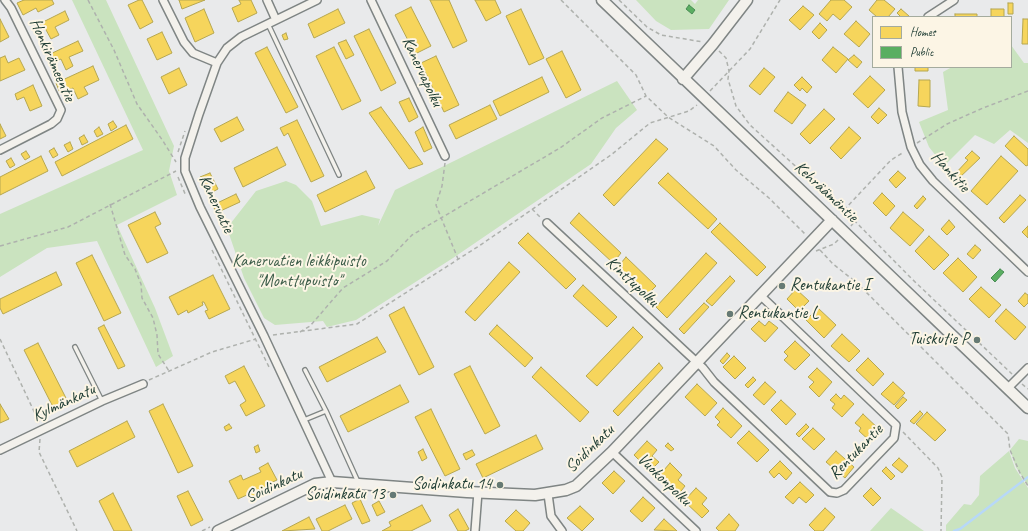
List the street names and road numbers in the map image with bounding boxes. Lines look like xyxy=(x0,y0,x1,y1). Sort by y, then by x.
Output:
street label: Honkirämeentie xyxy=(25,15,79,105)
street label: Kanervapolku xyxy=(397,34,447,110)
street label: Hankitie xyxy=(926,147,974,197)
street label: Kehräämöntie xyxy=(790,157,862,227)
street label: Kanervatie xyxy=(194,172,238,236)
street label: Kinttupolku xyxy=(601,252,663,312)
street label: Kylmänkatu xyxy=(29,380,99,426)
street label: Rentukantie xyxy=(825,420,887,484)
street label: Soidinkatu xyxy=(561,421,619,477)
street label: Vuokonpolku xyxy=(633,449,695,511)
street label: Soidinkatu xyxy=(242,464,306,508)

